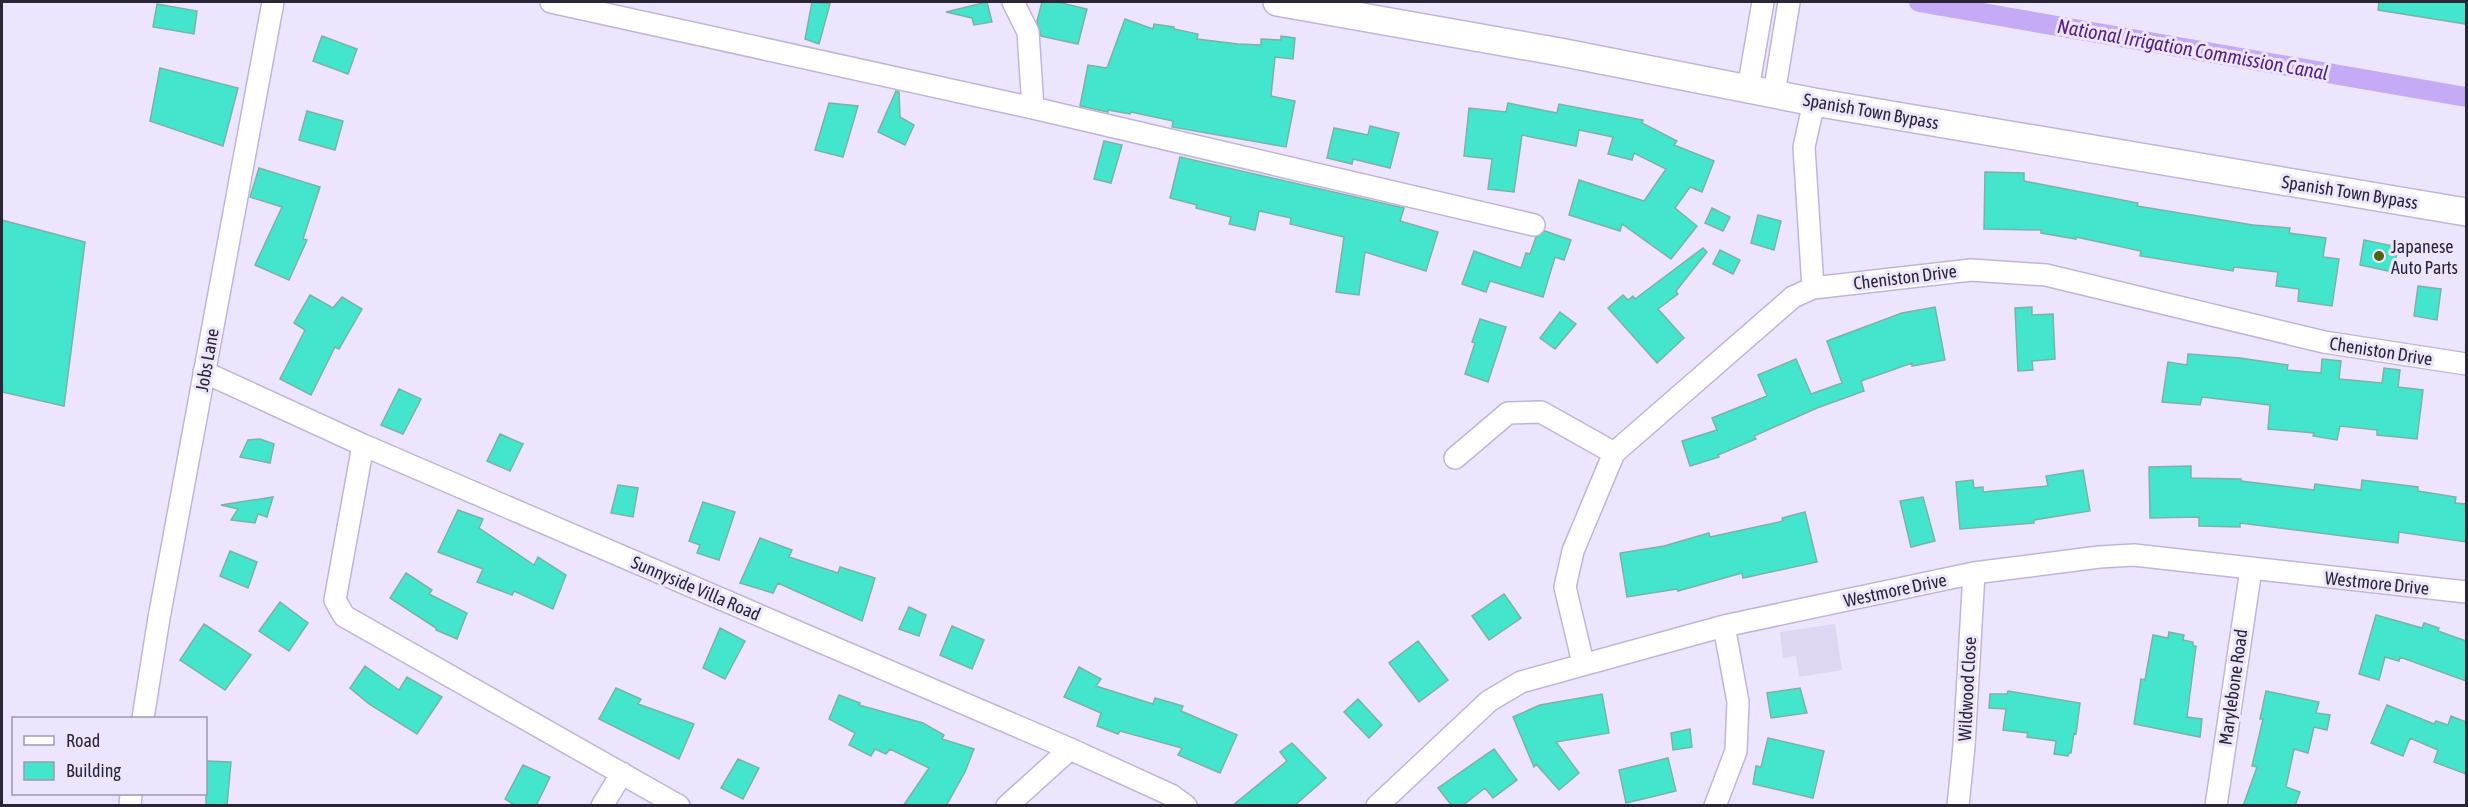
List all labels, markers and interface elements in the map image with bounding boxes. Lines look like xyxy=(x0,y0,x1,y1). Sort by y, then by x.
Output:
water label: National Irrigation Commission Canal xyxy=(2056,14,2330,84)
street label: Spanish Town Bypass xyxy=(1801,89,1941,133)
street label: Spanish Town Bypass xyxy=(2280,171,2420,213)
place label: Japanese Auto Parts xyxy=(2391,236,2458,278)
marker: Japanese Auto Parts xyxy=(2372,249,2386,263)
street label: Cheniston Drive xyxy=(1852,260,1958,294)
street label: Jobs Lane xyxy=(191,327,223,393)
street label: Cheniston Drive xyxy=(2328,333,2434,369)
street label: Sunnyside Villa Road xyxy=(628,551,764,625)
street label: Westmore Drive xyxy=(2324,567,2430,599)
street label: Westmore Drive xyxy=(1842,569,1948,611)
street label: Marylebone Road xyxy=(2214,628,2252,746)
street label: Wildwood Close xyxy=(1954,636,1980,742)
legend xyxy=(12,717,207,795)
text: Road xyxy=(66,730,100,751)
text: Building xyxy=(66,760,121,781)

